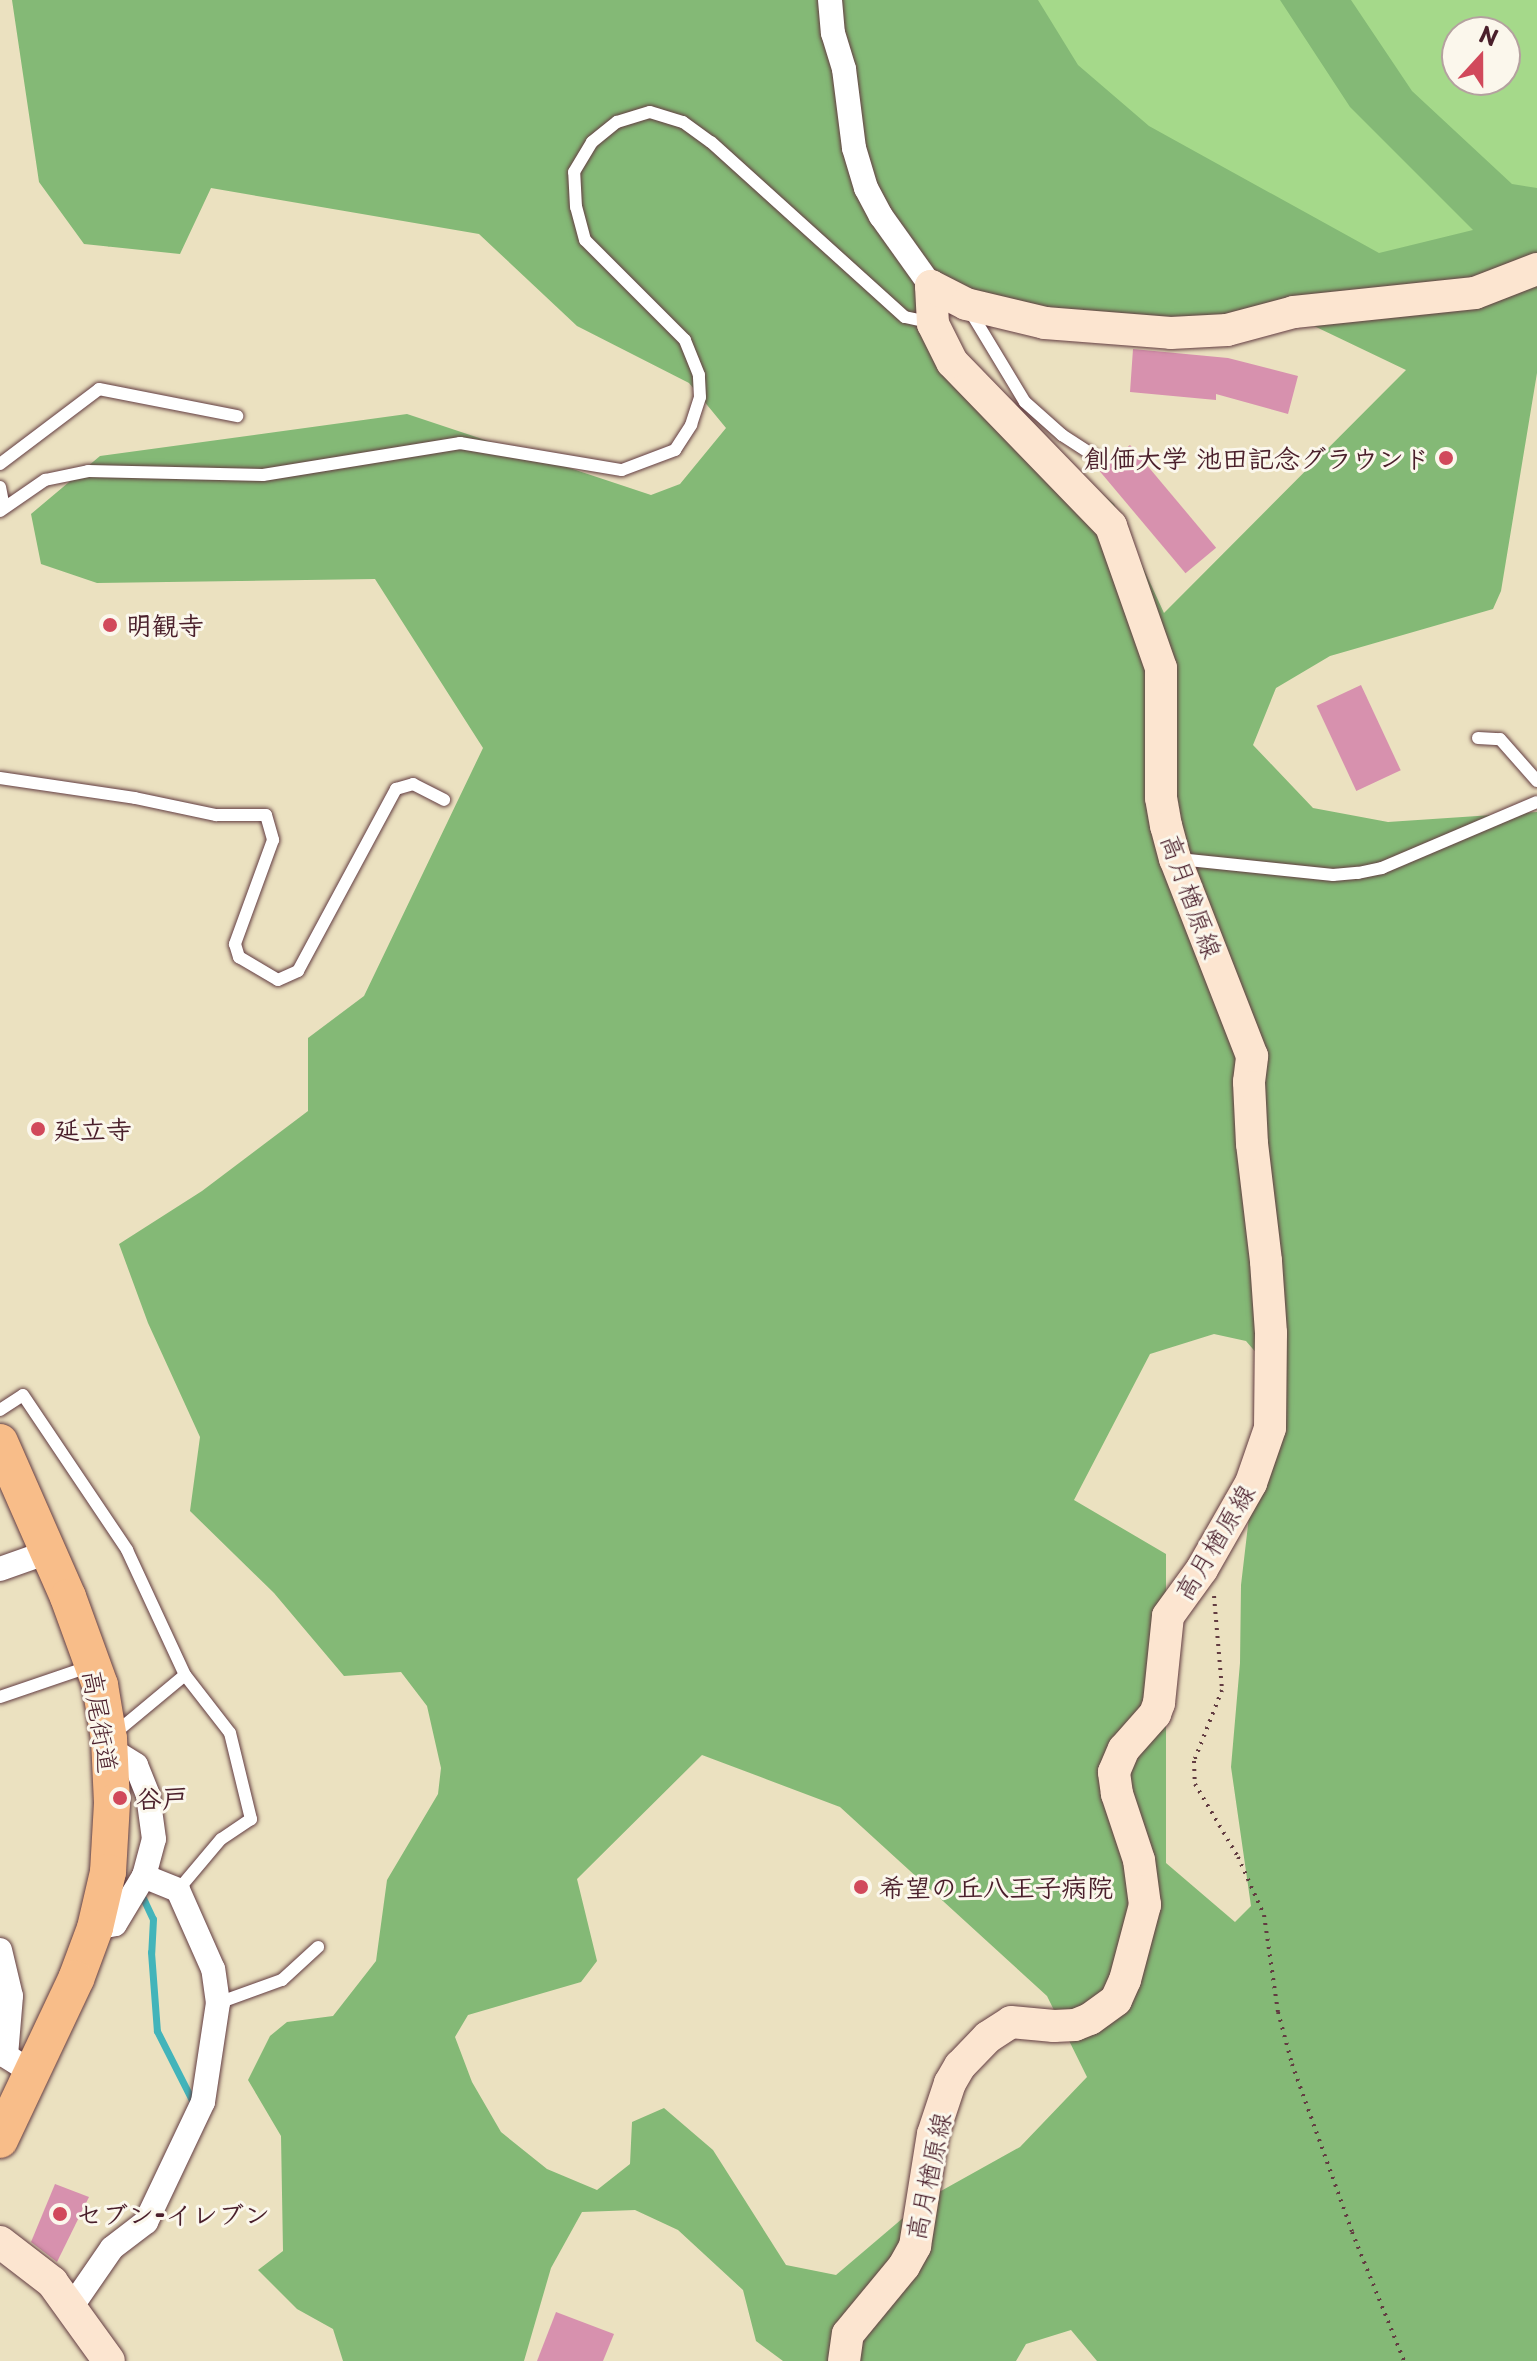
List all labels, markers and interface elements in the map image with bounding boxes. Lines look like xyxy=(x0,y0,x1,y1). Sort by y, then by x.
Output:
north arrow xyxy=(1441,16,1521,96)
text: N xyxy=(1475,16,1503,54)
place label: 創価大学 池田記念グラウンド xyxy=(1084,442,1430,474)
marker: 創価大学 池田記念グラウンド xyxy=(1437,449,1455,467)
place label: 明観寺 xyxy=(126,609,204,641)
marker: 明観寺 xyxy=(101,616,119,634)
street label: 高月楢原線 xyxy=(1155,830,1229,962)
place label: 延立寺 xyxy=(54,1113,132,1145)
marker: 延立寺 xyxy=(29,1120,47,1138)
street label: 高月楢原線 xyxy=(1167,1478,1261,1606)
street label: 高尾街道 xyxy=(77,1667,125,1775)
place label: 谷戸 xyxy=(136,1782,188,1814)
marker: 谷戸 xyxy=(111,1789,129,1807)
place label: 希望の丘八王子病院 xyxy=(879,1871,1113,1903)
marker: 希望の丘八王子病院 xyxy=(850,1876,872,1898)
street label: 高月楢原線 xyxy=(899,2109,957,2243)
place label: セブン-イレブン xyxy=(76,2198,270,2230)
marker: セブン-イレブン xyxy=(51,2205,69,2223)

